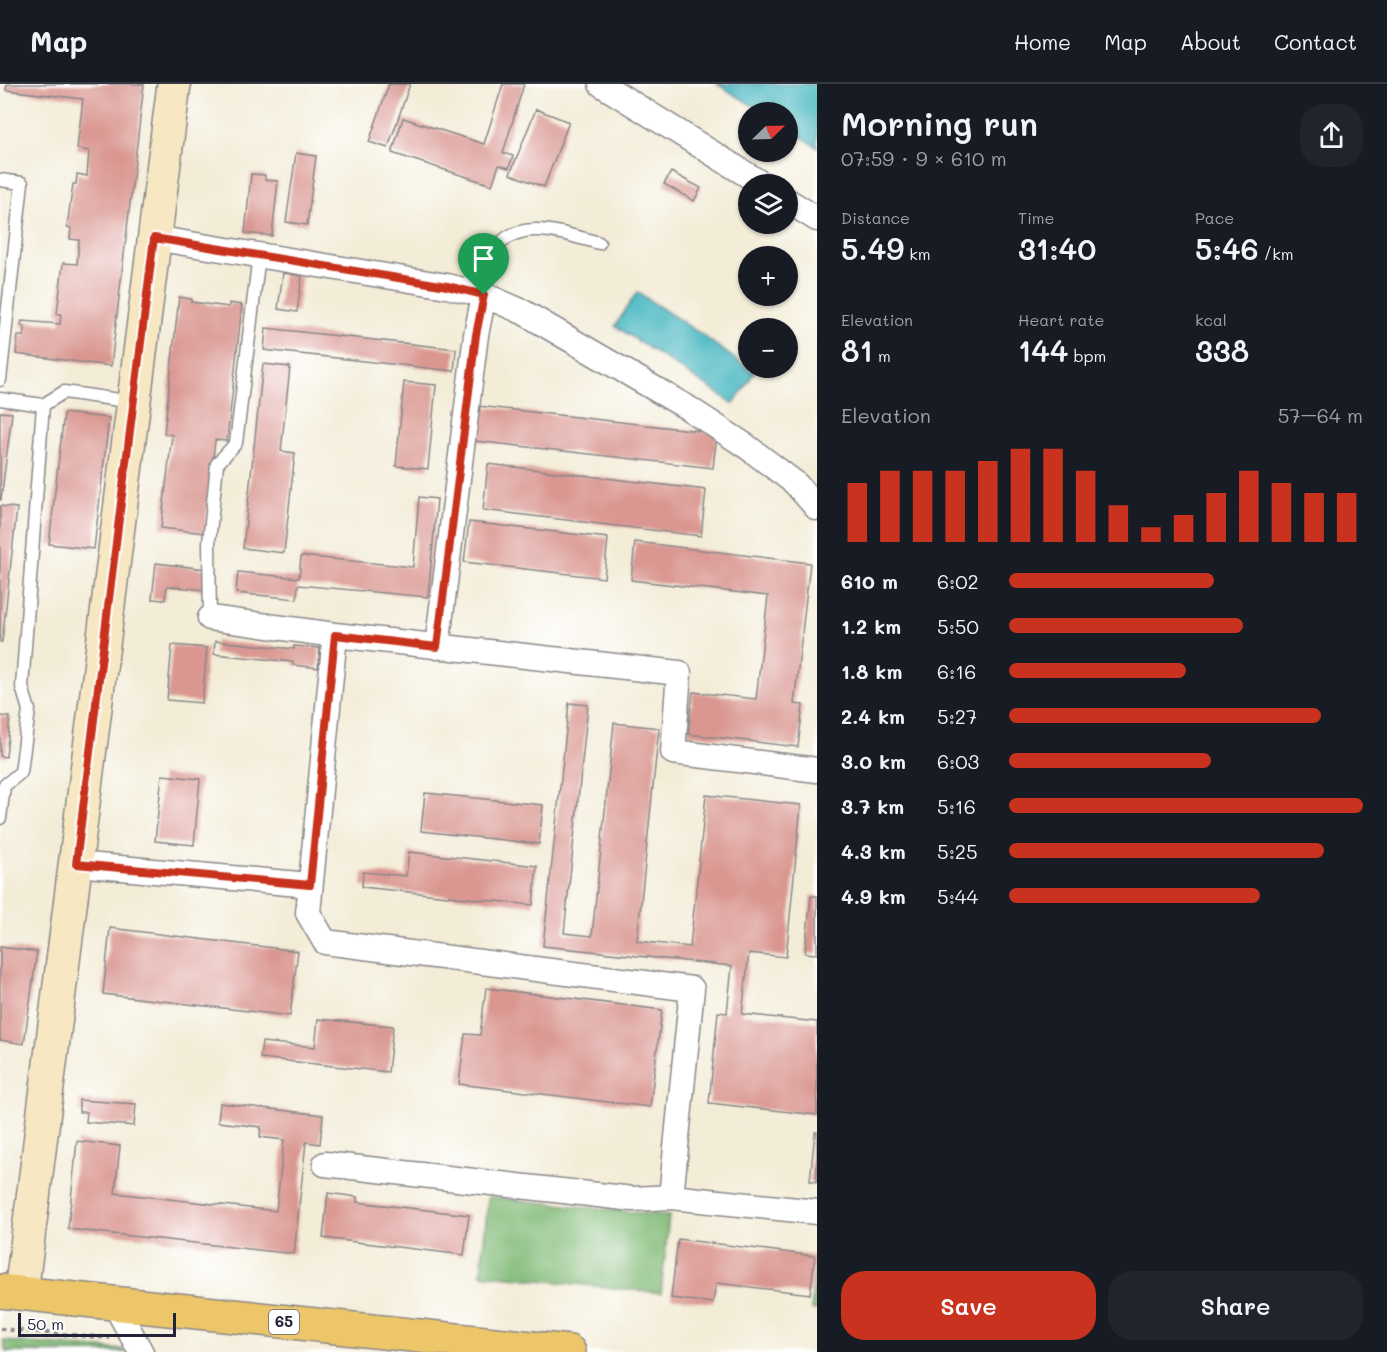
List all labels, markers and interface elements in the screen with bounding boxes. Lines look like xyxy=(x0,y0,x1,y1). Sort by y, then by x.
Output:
text: Map xyxy=(30,23,87,59)
text: Home xyxy=(1014,28,1071,55)
text: Map xyxy=(1104,28,1147,55)
text: About xyxy=(1180,28,1241,55)
text: Contact xyxy=(1274,28,1357,55)
text: Morning run xyxy=(841,101,1038,144)
north arrow xyxy=(738,102,798,162)
map controls xyxy=(738,102,798,378)
button: share xyxy=(1300,104,1363,167)
text: 07:59 · 9 × 610 m xyxy=(841,145,1007,171)
button: layers xyxy=(738,174,798,234)
text: Distance xyxy=(841,207,910,228)
text: Time xyxy=(1018,207,1054,228)
text: Pace xyxy=(1195,207,1234,228)
text: 5.49 xyxy=(841,228,904,268)
text: 31:40 xyxy=(1018,228,1096,268)
text: 5:46 xyxy=(1195,228,1259,268)
pin xyxy=(458,233,509,295)
icon: arrive xyxy=(467,242,500,275)
text: km xyxy=(904,243,931,264)
text: /km xyxy=(1259,243,1293,264)
button: + xyxy=(738,246,798,306)
text: Elevation xyxy=(841,309,913,330)
text: Heart rate xyxy=(1018,309,1104,330)
text: kcal xyxy=(1195,309,1227,330)
button: − xyxy=(738,318,798,378)
text: 81 xyxy=(841,330,873,370)
text: 144 xyxy=(1018,330,1068,370)
text: 338 xyxy=(1195,330,1249,370)
text: m xyxy=(873,345,891,366)
text: bpm xyxy=(1068,345,1106,366)
text: Elevation xyxy=(841,402,931,428)
text: 57–64 m xyxy=(1278,402,1363,428)
text: 610 m xyxy=(841,568,898,594)
text: 6:02 xyxy=(937,568,979,594)
text: 1.2 km xyxy=(841,613,901,639)
text: 5:50 xyxy=(937,613,979,639)
text: 1.8 km xyxy=(841,658,902,684)
text: 6:16 xyxy=(937,658,976,684)
text: 2.4 km xyxy=(841,703,905,729)
text: 5:27 xyxy=(937,703,977,729)
text: 3.0 km xyxy=(841,748,906,774)
text: 6:03 xyxy=(937,748,979,774)
text: 3.7 km xyxy=(841,793,904,819)
text: 5:16 xyxy=(937,793,976,819)
text: 4.3 km xyxy=(841,838,906,864)
text: 5:25 xyxy=(937,838,978,864)
text: 4.9 km xyxy=(841,883,906,909)
text: 5:44 xyxy=(937,883,978,909)
button: Save xyxy=(841,1271,1096,1340)
button: Share xyxy=(1108,1271,1363,1340)
scale bar xyxy=(18,1310,176,1338)
road number: 65 xyxy=(269,1310,299,1334)
text: 50 m xyxy=(27,1313,64,1334)

